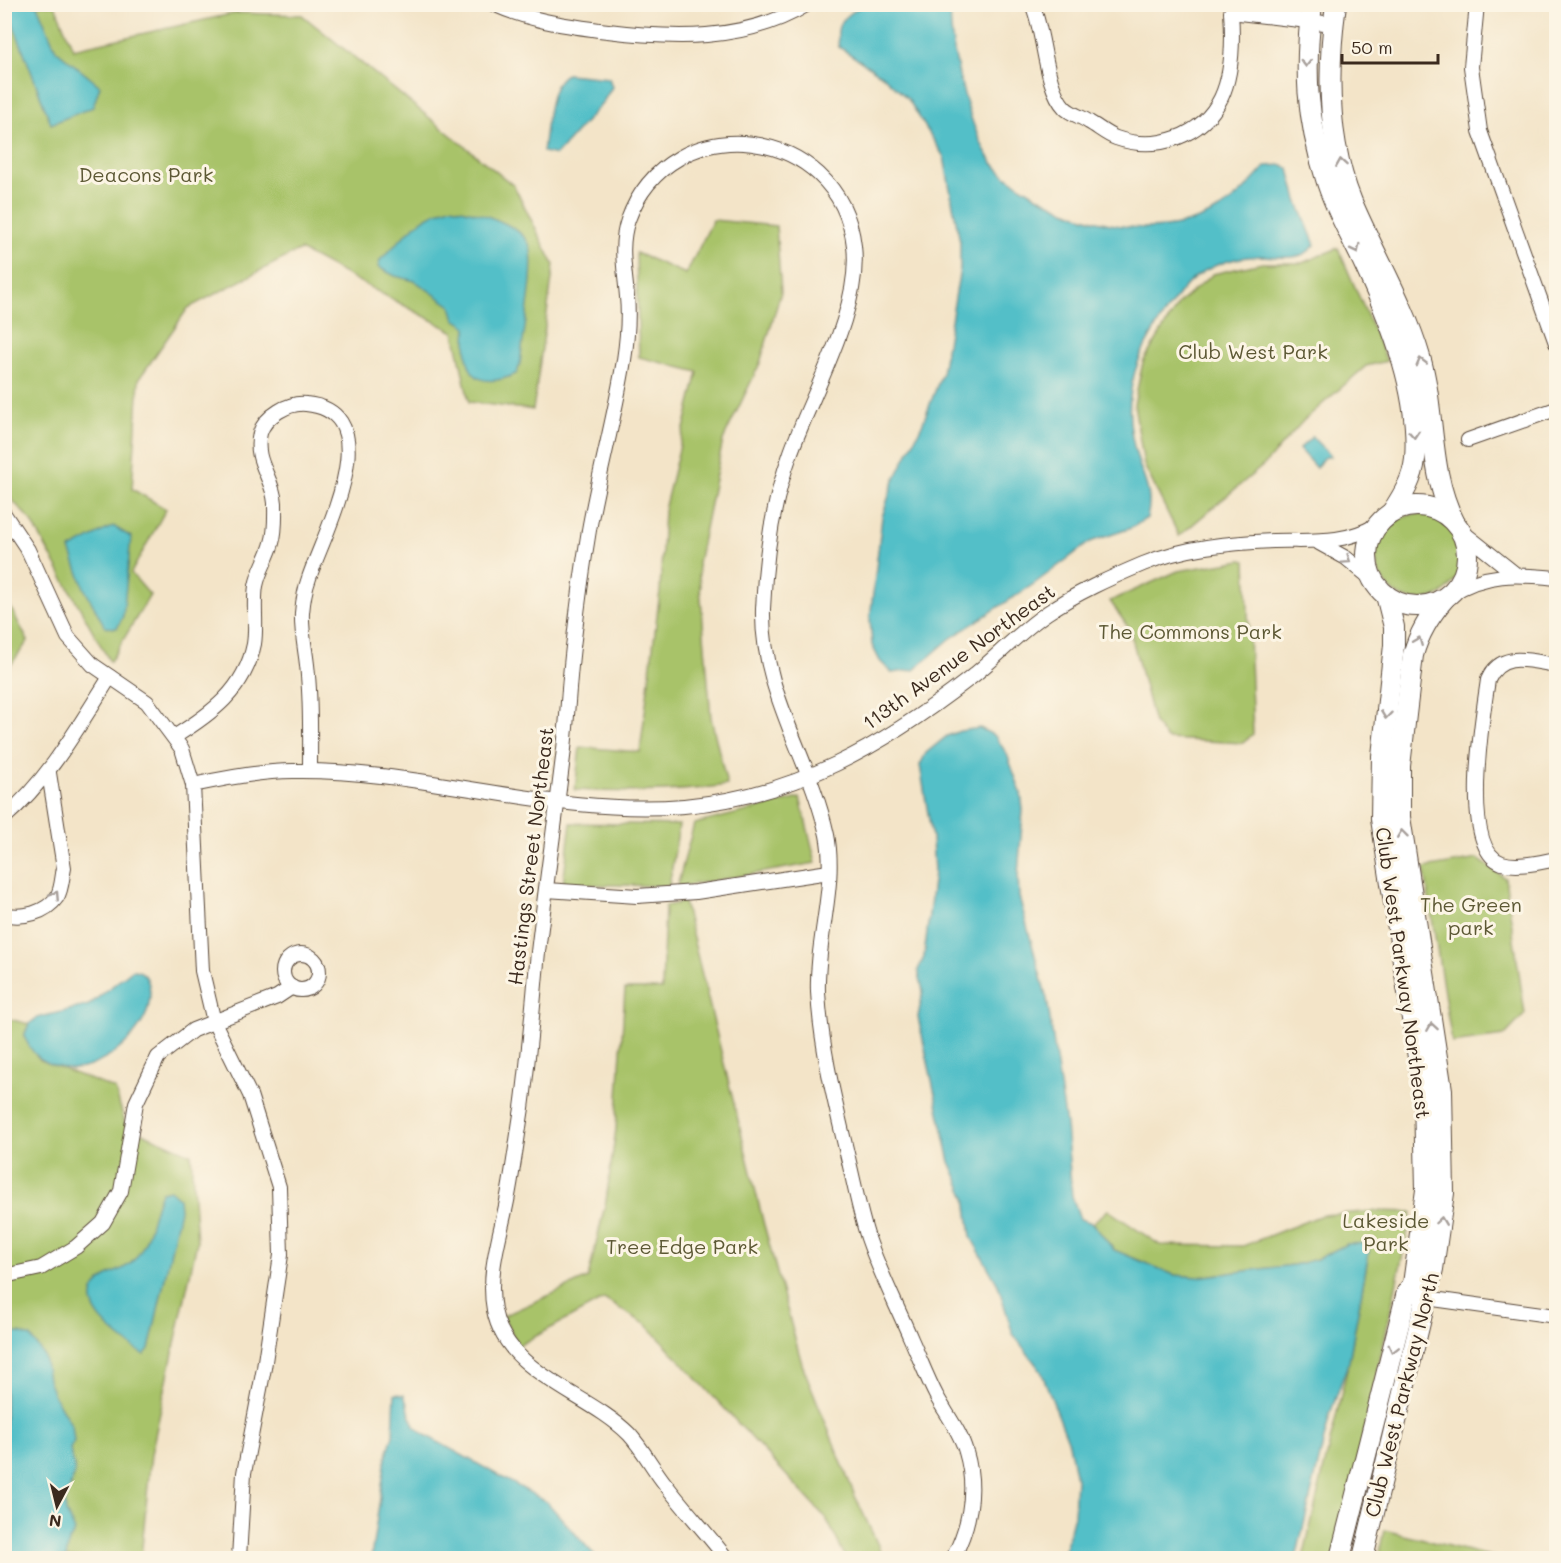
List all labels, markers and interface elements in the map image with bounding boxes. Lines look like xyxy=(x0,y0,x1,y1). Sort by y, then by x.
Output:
scale bar xyxy=(1342,27,1438,65)
text: 50 m xyxy=(1351,35,1393,59)
one-way arrow xyxy=(1300,58,1312,67)
one-way arrow xyxy=(1335,158,1347,167)
park label: Deacons Park xyxy=(79,161,213,187)
one-way arrow xyxy=(1349,242,1361,253)
park label: Club West Park xyxy=(1178,338,1328,364)
one-way arrow xyxy=(1416,358,1428,368)
one-way arrow xyxy=(1408,429,1421,438)
one-way arrow xyxy=(1340,553,1351,564)
street label: 113th Avenue Northeast xyxy=(857,578,1060,735)
park label: The Commons Park xyxy=(1098,618,1282,644)
one-way arrow xyxy=(1411,637,1423,648)
one-way arrow xyxy=(1381,711,1393,720)
street label: Hastings Street Northeast xyxy=(501,725,559,987)
street label: Club West Parkway Northeast xyxy=(1371,825,1437,1120)
one-way arrow xyxy=(1397,830,1409,839)
one-way arrow xyxy=(47,891,58,902)
park label: The Green park xyxy=(1420,891,1522,940)
one-way arrow xyxy=(1426,1023,1439,1033)
park label: Lakeside Park xyxy=(1343,1207,1429,1256)
one-way arrow xyxy=(1434,1216,1446,1226)
park label: Tree Edge Park xyxy=(606,1233,758,1259)
street label: Club West Parkway North xyxy=(1358,1270,1444,1520)
one-way arrow xyxy=(1388,1343,1400,1354)
north arrow xyxy=(27,1476,87,1536)
text: N xyxy=(48,1510,62,1533)

